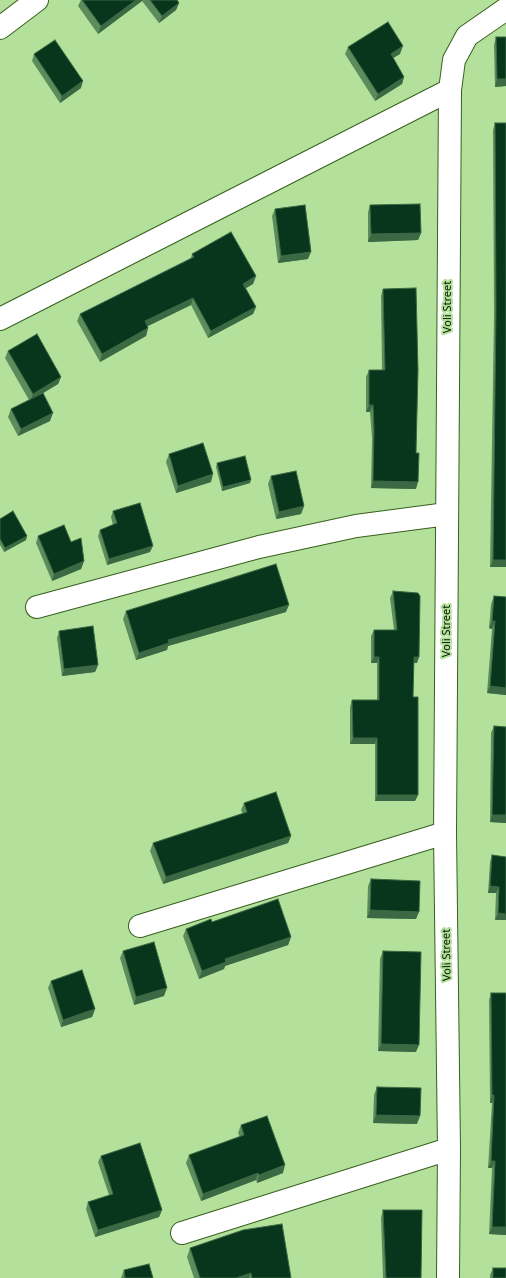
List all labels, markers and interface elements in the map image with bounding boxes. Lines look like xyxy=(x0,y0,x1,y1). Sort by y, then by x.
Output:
street label: Voli Street xyxy=(441,281,455,333)
street label: Voli Street xyxy=(440,605,454,657)
street label: Voli Street xyxy=(440,929,454,981)

